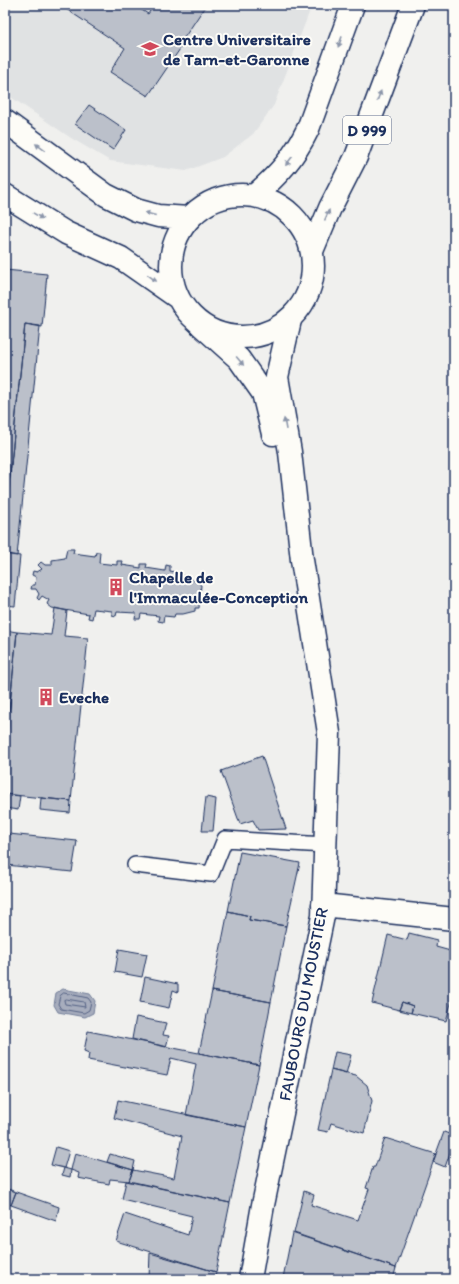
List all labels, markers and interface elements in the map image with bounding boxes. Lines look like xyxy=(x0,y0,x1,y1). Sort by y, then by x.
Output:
place label: Centre Universitaire de Tarn-et-Garonne xyxy=(163,29,311,69)
one-way arrow xyxy=(336,36,342,48)
school or university icon: Centre Universitaire de Tarn-et-Garonne xyxy=(140,39,160,59)
one-way arrow xyxy=(377,90,383,102)
road number: D 999 xyxy=(343,116,391,144)
one-way arrow xyxy=(35,143,45,151)
one-way arrow xyxy=(285,155,294,166)
one-way arrow xyxy=(324,209,330,221)
one-way arrow xyxy=(144,211,156,217)
one-way arrow xyxy=(32,213,44,220)
one-way arrow xyxy=(146,274,157,282)
one-way arrow xyxy=(236,356,245,367)
one-way arrow xyxy=(282,418,288,430)
place label: Chapelle de l'Immaculée-Conception xyxy=(129,567,308,608)
building icon: Chapelle de l'Immaculée-Conception xyxy=(106,577,126,597)
building icon: Eveche xyxy=(36,687,56,707)
place label: Eveche xyxy=(59,687,109,707)
street label: FAUBOURG DU MOUSTIER xyxy=(274,906,332,1102)

